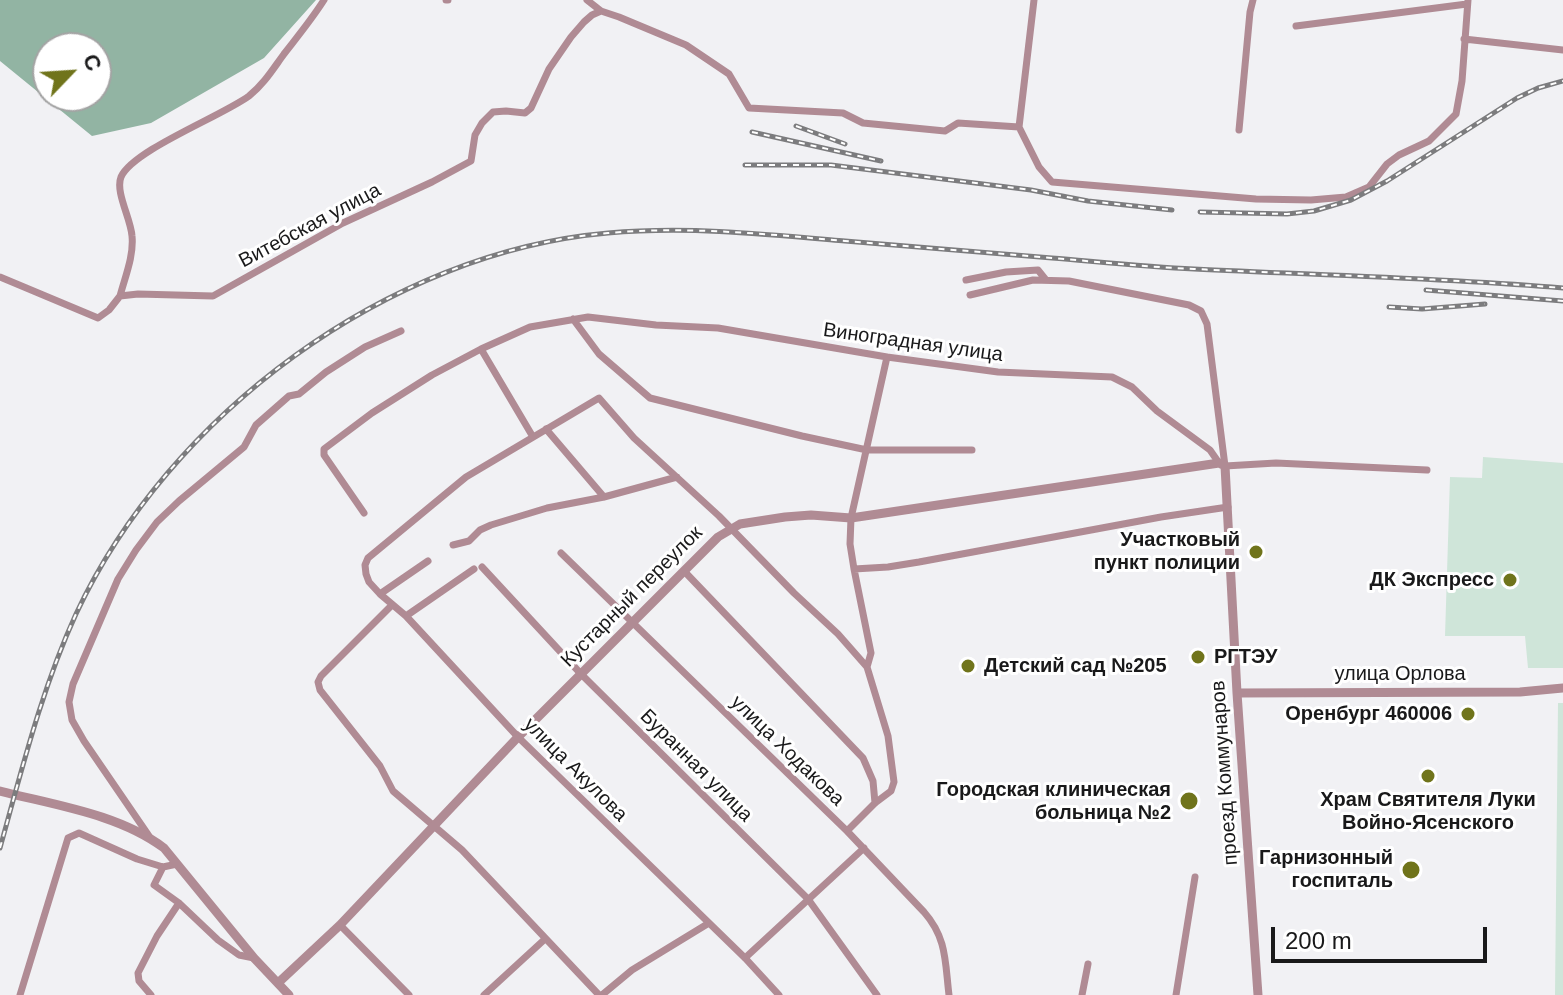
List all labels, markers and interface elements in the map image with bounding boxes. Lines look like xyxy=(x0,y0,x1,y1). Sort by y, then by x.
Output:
north arrow xyxy=(32,32,112,112)
text: С xyxy=(78,50,107,75)
street label: Витебская улица xyxy=(235,178,385,274)
street label: Виноградная улица xyxy=(821,318,1005,368)
street label: Кустарный переулок xyxy=(556,521,708,673)
place label: Участковый пункт полиции xyxy=(1094,528,1240,575)
marker: Участковый пункт полиции xyxy=(1247,543,1265,561)
place label: ДК Экспресс xyxy=(1369,568,1494,592)
marker: ДК Экспресс xyxy=(1501,571,1519,589)
place label: РГТЭУ xyxy=(1214,645,1278,669)
marker: РГТЭУ xyxy=(1189,648,1207,666)
place label: Детский сад №205 xyxy=(984,654,1167,678)
marker: Детский сад №205 xyxy=(959,657,977,675)
street label: улица Орлова xyxy=(1334,662,1466,686)
street label: проезд Коммунаров xyxy=(1207,680,1243,866)
street label: улица Ходакова xyxy=(725,691,849,811)
place label: Оренбург 460006 xyxy=(1285,702,1452,726)
street label: Буранная улица xyxy=(635,705,757,827)
marker: Оренбург 460006 xyxy=(1459,705,1477,723)
street label: улица Акулова xyxy=(518,713,632,827)
marker: Храм Святителя Луки Войно-Ясенского xyxy=(1419,767,1437,785)
place label: Городская клиническая больница №2 xyxy=(936,778,1171,825)
place label: Храм Святителя Луки Войно-Ясенского xyxy=(1320,788,1536,835)
marker: Городская клиническая больница №2 xyxy=(1178,790,1200,812)
place label: Гарнизонный госпиталь xyxy=(1259,846,1393,893)
marker: Гарнизонный госпиталь xyxy=(1400,859,1422,881)
scale bar xyxy=(1275,911,1491,961)
text: 200 m xyxy=(1285,927,1352,954)

